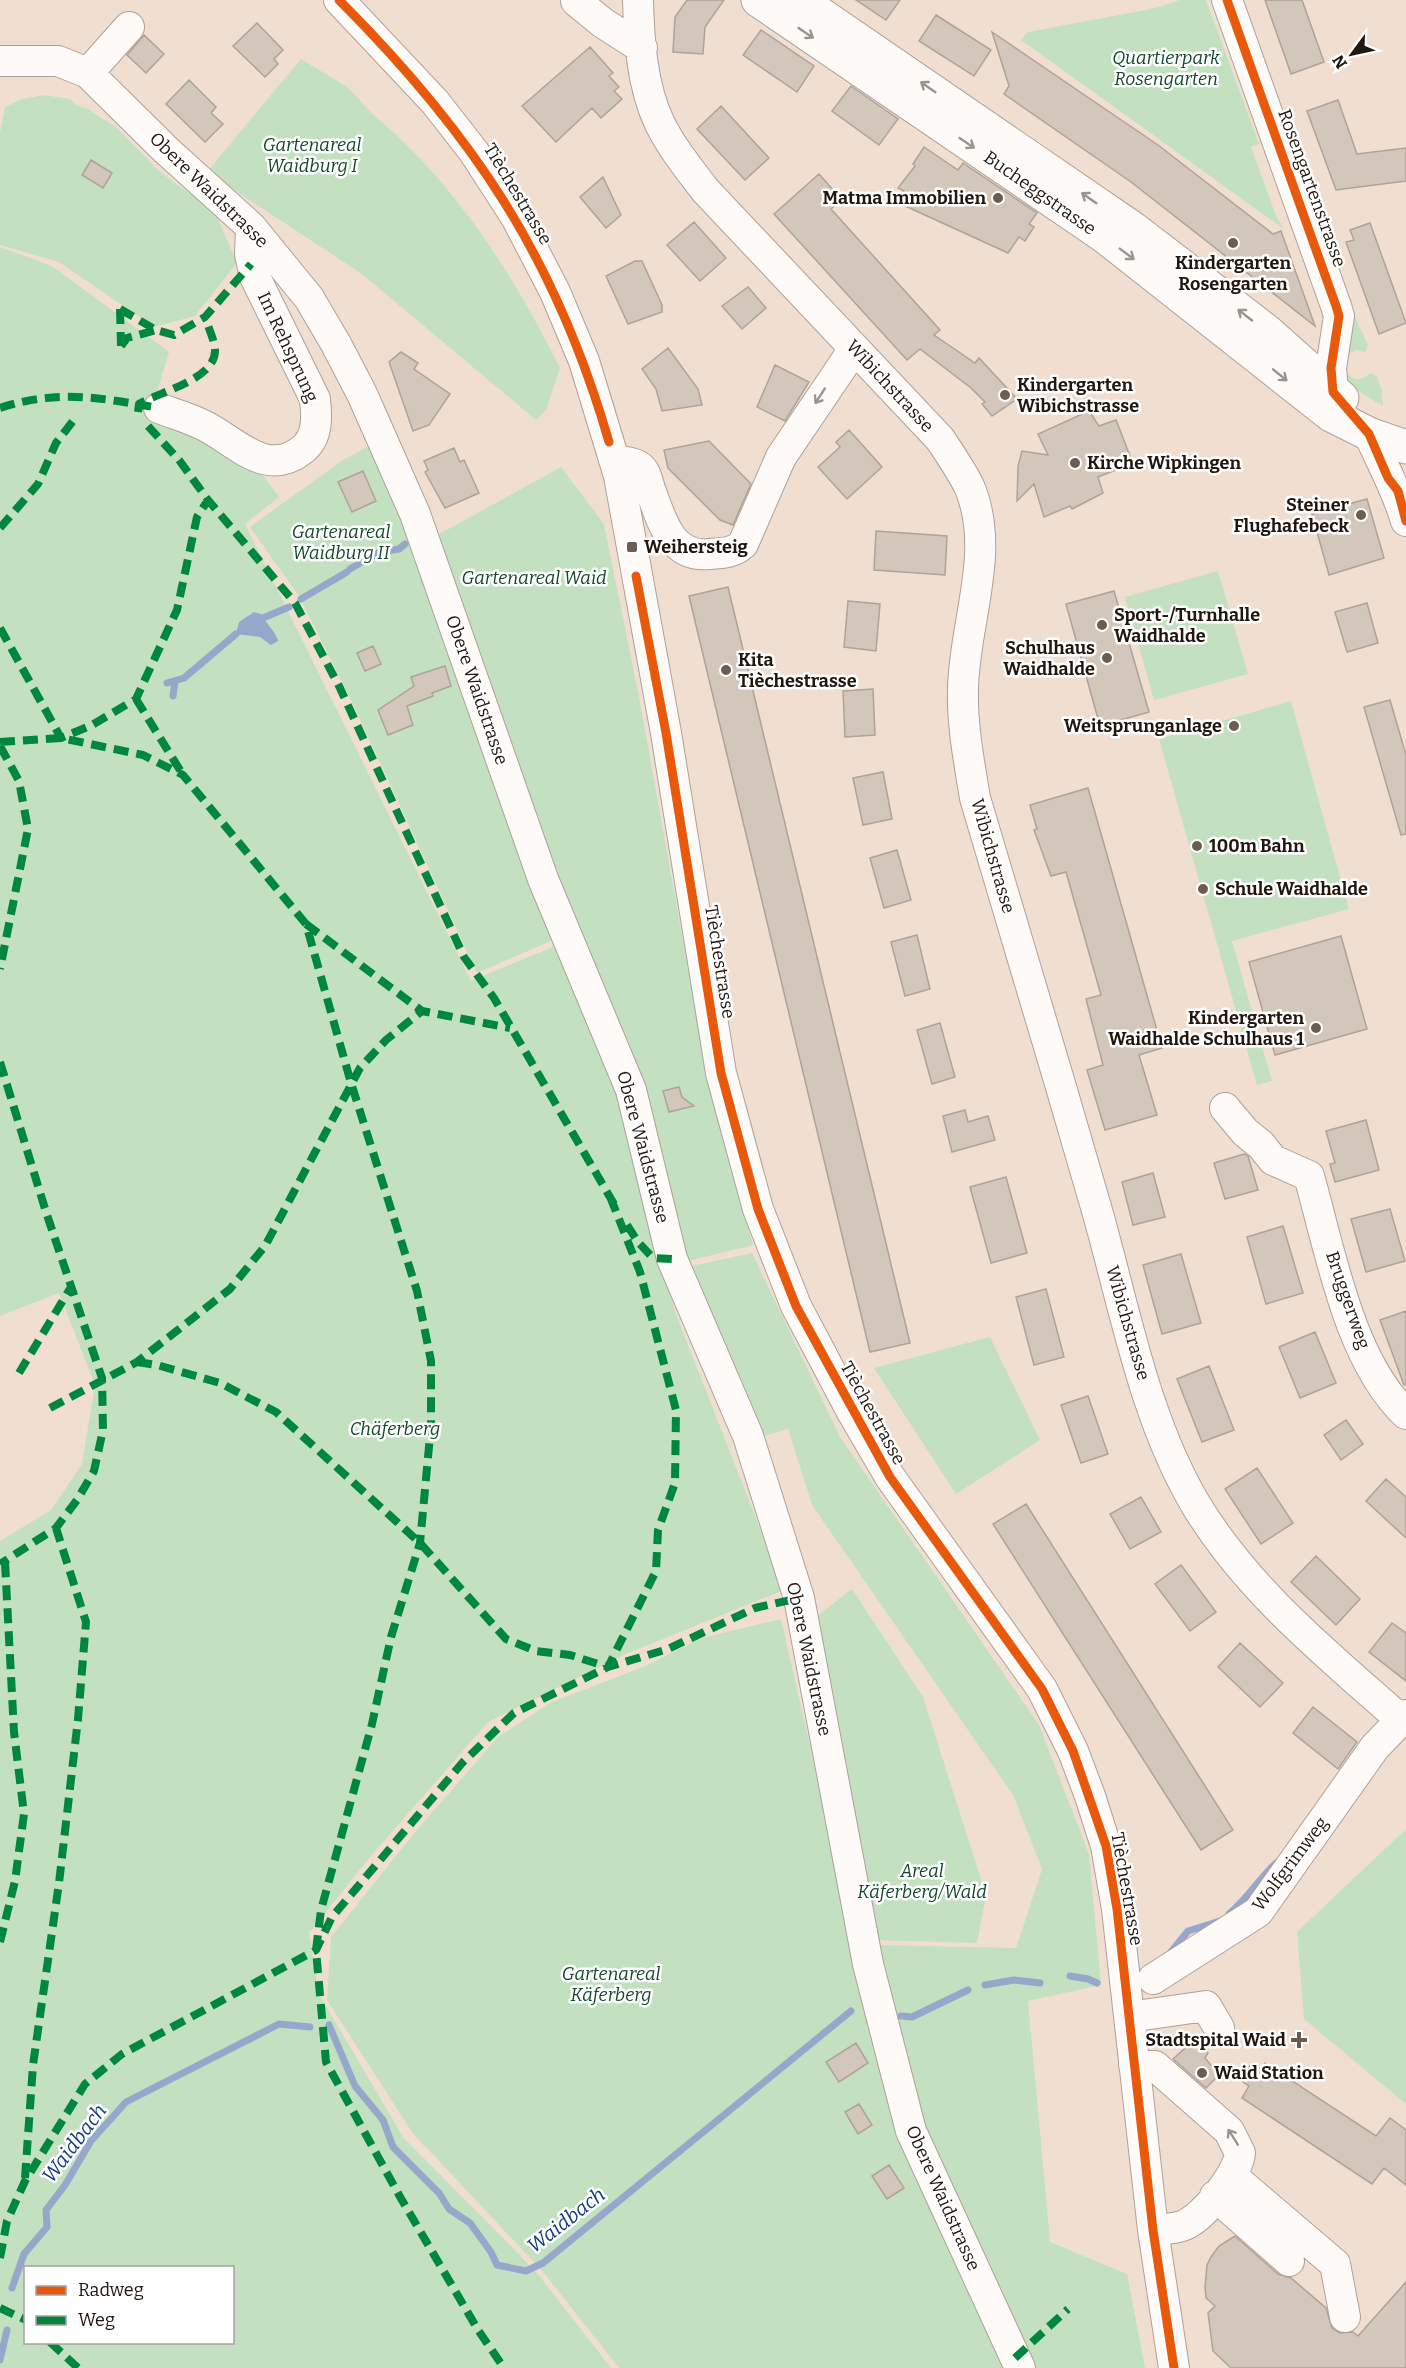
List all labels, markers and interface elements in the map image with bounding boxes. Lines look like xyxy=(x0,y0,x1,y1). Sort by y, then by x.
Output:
north arrow xyxy=(1322,24,1382,84)
one-way arrow xyxy=(798,27,814,39)
park label: Quartierpark Rosengarten xyxy=(1112,47,1220,90)
text: N xyxy=(1329,52,1351,72)
one-way arrow xyxy=(921,81,937,93)
street label: Rosengartenstrasse xyxy=(1273,106,1351,270)
street label: Obere Waidstrasse xyxy=(145,128,273,252)
park label: Gartenareal Waidburg I xyxy=(263,134,361,177)
one-way arrow xyxy=(959,137,975,149)
street label: Tièchestrasse xyxy=(479,139,557,249)
street label: Bucheggstrasse xyxy=(980,146,1100,240)
place label: Matma Immobilien xyxy=(822,187,986,209)
marker: Matma Immobilien xyxy=(991,191,1005,205)
one-way arrow xyxy=(1081,191,1098,203)
marker: Kindergarten Rosengarten xyxy=(1226,236,1240,250)
one-way arrow xyxy=(1119,248,1135,261)
place label: Kindergarten Rosengarten xyxy=(1175,252,1291,295)
street label: Im Rehsprung xyxy=(253,288,323,406)
one-way arrow xyxy=(1237,308,1253,321)
street label: Wibichstrasse xyxy=(842,335,938,437)
one-way arrow xyxy=(1272,369,1288,382)
place label: Kindergarten Wibichstrasse xyxy=(1017,374,1139,417)
one-way arrow xyxy=(814,387,826,404)
marker: Kindergarten Wibichstrasse xyxy=(998,388,1012,402)
place label: Kirche Wipkingen xyxy=(1087,452,1241,474)
marker: Kirche Wipkingen xyxy=(1068,456,1082,470)
place label: Steiner Flughafebeck xyxy=(1233,494,1350,537)
marker: Steiner Flughafebeck xyxy=(1354,508,1368,522)
park label: Gartenareal Waidburg II xyxy=(292,521,390,564)
place label: Weihersteig xyxy=(644,536,749,558)
marker: Weihersteig xyxy=(625,540,639,554)
park label: Gartenareal Waid xyxy=(461,567,607,589)
place label: Sport-/Turnhalle Waidhalde xyxy=(1114,604,1260,647)
street label: Obere Waidstrasse xyxy=(441,612,513,768)
marker: Sport-/Turnhalle Waidhalde xyxy=(1095,618,1109,632)
place label: Schulhaus Waidhalde xyxy=(1003,637,1095,680)
place label: Kita Tièchestrasse xyxy=(738,649,857,692)
marker: Schulhaus Waidhalde xyxy=(1100,651,1114,665)
marker: Kita Tièchestrasse xyxy=(719,663,733,677)
place label: Weitsprunganlage xyxy=(1064,715,1222,737)
marker: Weitsprunganlage xyxy=(1227,719,1241,733)
street label: Wibichstrasse xyxy=(966,796,1020,916)
place label: 100m Bahn xyxy=(1209,835,1305,857)
marker: 100m Bahn xyxy=(1190,839,1204,853)
place label: Schule Waidhalde xyxy=(1215,878,1368,900)
marker: Schule Waidhalde xyxy=(1196,882,1210,896)
street label: Tièchestrasse xyxy=(700,904,740,1020)
place label: Kindergarten Waidhalde Schulhaus 1 xyxy=(1108,1007,1304,1050)
marker: Kindergarten Waidhalde Schulhaus 1 xyxy=(1309,1021,1323,1035)
street label: Obere Waidstrasse xyxy=(612,1068,674,1226)
street label: Bruggerweg xyxy=(1321,1248,1375,1352)
street label: Wibichstrasse xyxy=(1101,1263,1155,1383)
street label: Tièchestrasse xyxy=(836,1358,910,1468)
park label: Chäferberg xyxy=(350,1418,440,1440)
street label: Obere Waidstrasse xyxy=(782,1580,836,1738)
street label: Wolfgrimweg xyxy=(1247,1813,1333,1915)
street label: Tièchestrasse xyxy=(1106,1831,1148,1947)
park label: Areal Käferberg/Wald xyxy=(857,1860,987,1903)
park label: Gartenareal Käferberg xyxy=(562,1963,660,2006)
place label: Stadtspital Waid xyxy=(1145,2029,1286,2051)
marker: Stadtspital Waid xyxy=(1290,2031,1308,2049)
place label: Waid Station xyxy=(1214,2062,1324,2084)
marker: Waid Station xyxy=(1195,2066,1209,2080)
water label: Waidbach xyxy=(37,2099,111,2187)
street label: Obere Waidstrasse xyxy=(901,2122,985,2274)
one-way arrow xyxy=(1226,2129,1239,2146)
water label: Waidbach xyxy=(522,2182,610,2258)
legend xyxy=(24,2266,234,2344)
text: Radweg xyxy=(78,2279,144,2301)
text: Weg xyxy=(78,2309,115,2331)

